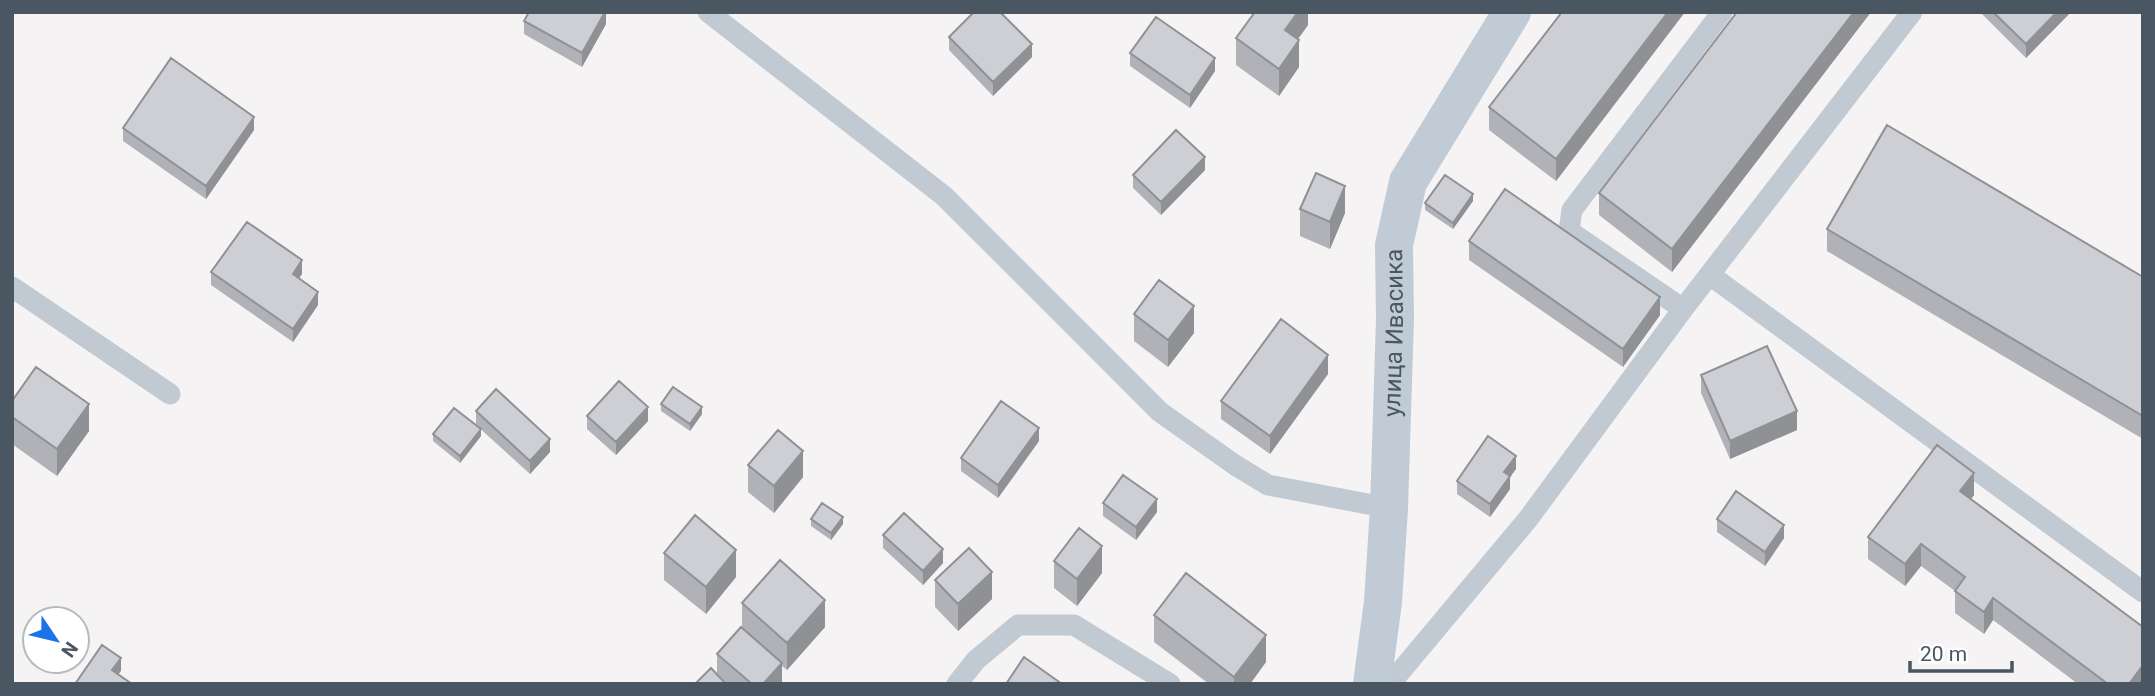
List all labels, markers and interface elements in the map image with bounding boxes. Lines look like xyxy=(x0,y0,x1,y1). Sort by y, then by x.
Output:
street label: улица Ивасика xyxy=(1378,249,1409,418)
north arrow xyxy=(21,605,91,675)
scale bar xyxy=(1910,630,2011,674)
text: N xyxy=(56,637,83,662)
text: 20 m xyxy=(1920,642,1967,666)

